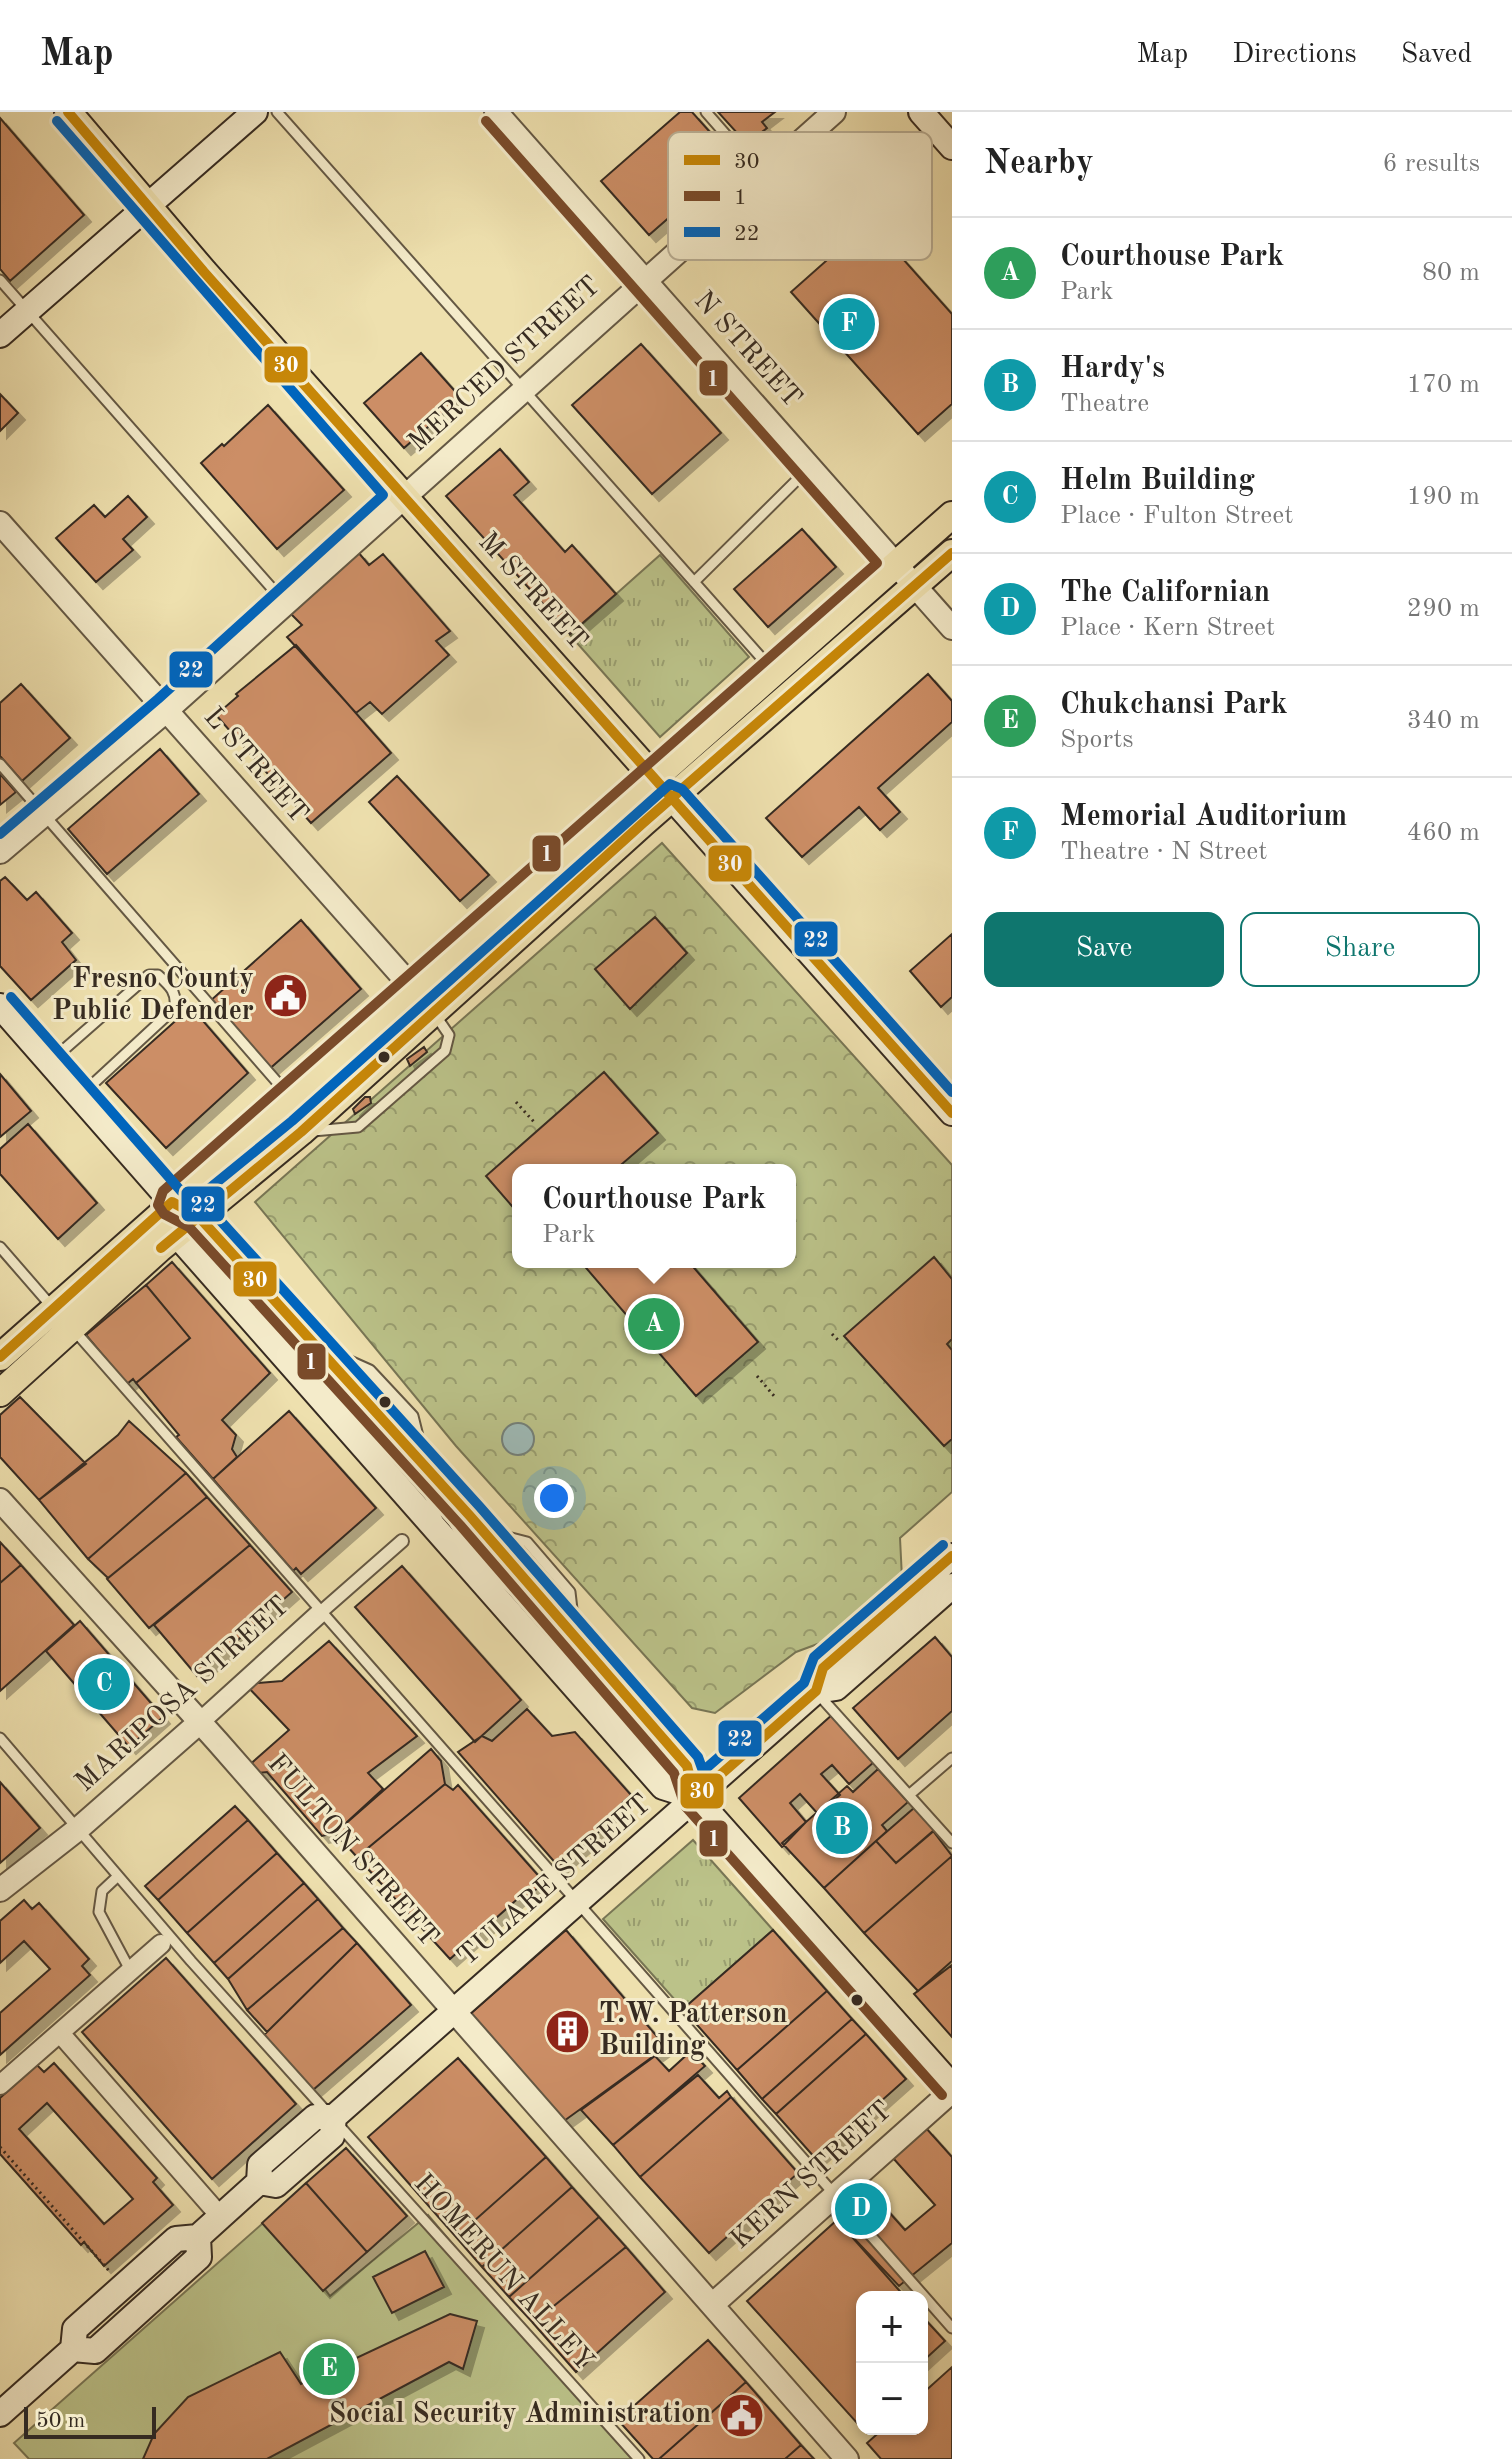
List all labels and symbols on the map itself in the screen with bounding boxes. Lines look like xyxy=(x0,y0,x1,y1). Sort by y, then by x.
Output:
legend xyxy=(668,132,932,260)
text: 30 xyxy=(734,151,760,173)
text: 1 xyxy=(734,187,747,209)
text: 22 xyxy=(734,223,760,245)
street label: MERCED STREET xyxy=(404,272,606,458)
street label: N STREET xyxy=(688,287,806,413)
pin: F xyxy=(823,294,875,354)
line badge: 30 xyxy=(263,345,309,384)
text: 30 xyxy=(273,355,299,377)
line badge: 1 xyxy=(698,359,729,397)
text: 1 xyxy=(707,369,719,391)
street label: M STREET xyxy=(472,528,592,656)
line badge: 22 xyxy=(168,650,214,689)
text: 22 xyxy=(178,660,204,682)
street label: L STREET xyxy=(198,703,312,829)
line badge: 1 xyxy=(531,834,562,873)
text: 1 xyxy=(541,844,553,866)
line badge: 30 xyxy=(707,844,753,883)
text: 30 xyxy=(717,854,743,876)
line badge: 22 xyxy=(793,920,839,958)
text: 22 xyxy=(803,930,829,952)
place label: Fresno County Public Defender xyxy=(52,966,254,1026)
public building icon: Fresno County Public Defender xyxy=(261,972,309,1020)
unlabelled marker xyxy=(376,1049,392,1065)
line badge: 22 xyxy=(180,1185,226,1223)
text: 22 xyxy=(190,1195,216,1217)
line badge: 30 xyxy=(232,1260,278,1298)
text: 30 xyxy=(242,1270,268,1292)
pin: A xyxy=(628,1294,680,1354)
line badge: 1 xyxy=(296,1342,327,1381)
text: 1 xyxy=(305,1352,317,1374)
unlabelled marker xyxy=(377,1394,393,1410)
your location xyxy=(534,1478,574,1518)
street label: MARIPOSA STREET xyxy=(71,1592,295,1798)
pin: C xyxy=(78,1654,130,1714)
line badge: 22 xyxy=(717,1719,763,1758)
text: 22 xyxy=(727,1729,753,1751)
street label: FULTON STREET xyxy=(261,1750,443,1952)
line badge: 30 xyxy=(679,1772,725,1810)
text: 30 xyxy=(689,1781,715,1803)
street label: TULARE STREET xyxy=(453,1790,657,1972)
pin: B xyxy=(816,1798,868,1858)
line badge: 1 xyxy=(698,1819,729,1858)
text: 1 xyxy=(708,1829,720,1851)
unlabelled marker xyxy=(849,1992,865,2008)
place label: T.W. Patterson Building xyxy=(599,2001,788,2061)
building icon: T.W. Patterson Building xyxy=(544,2007,592,2055)
street label: KERN STREET xyxy=(726,2097,898,2255)
street label: HOMERUN ALLEY xyxy=(408,2169,598,2377)
pin: D xyxy=(835,2179,887,2239)
pin: E xyxy=(303,2339,355,2399)
public building icon: Social Security Administration xyxy=(718,2391,766,2439)
place label: Social Security Administration xyxy=(329,2401,711,2429)
scale bar xyxy=(24,2403,156,2439)

